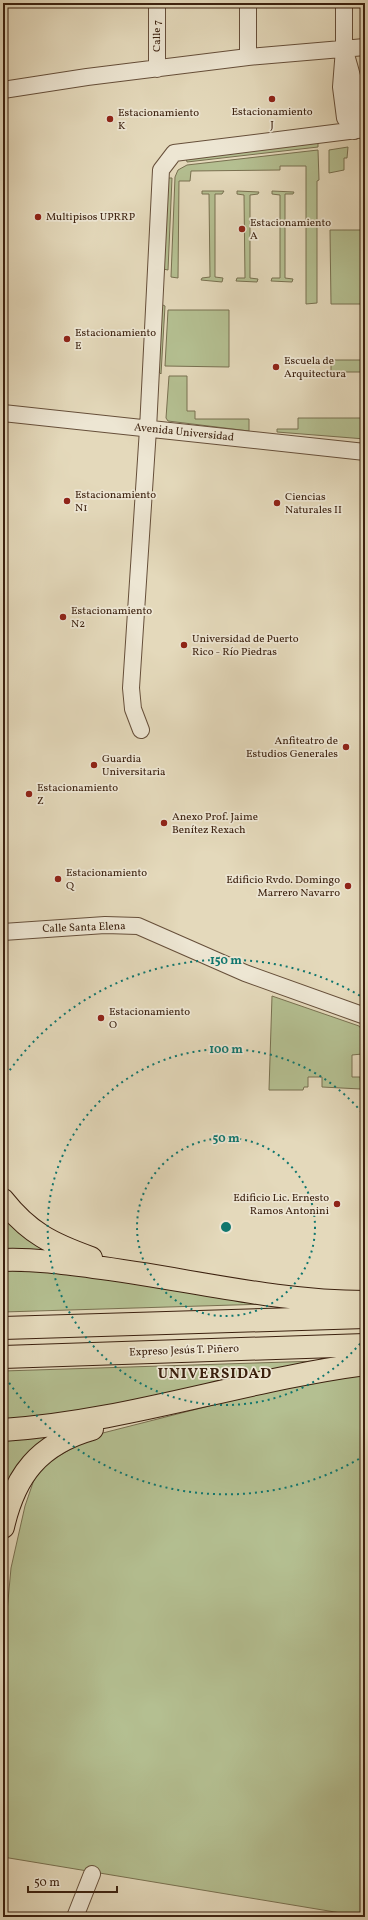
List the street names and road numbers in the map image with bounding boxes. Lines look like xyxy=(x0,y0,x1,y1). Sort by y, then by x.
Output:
street label: Calle 7 xyxy=(150,20,165,52)
street label: Avenida Universidad xyxy=(133,420,235,446)
street label: Calle Santa Elena xyxy=(42,919,126,937)
street label: Expreso Jesús T. Piñero xyxy=(129,1342,239,1360)

